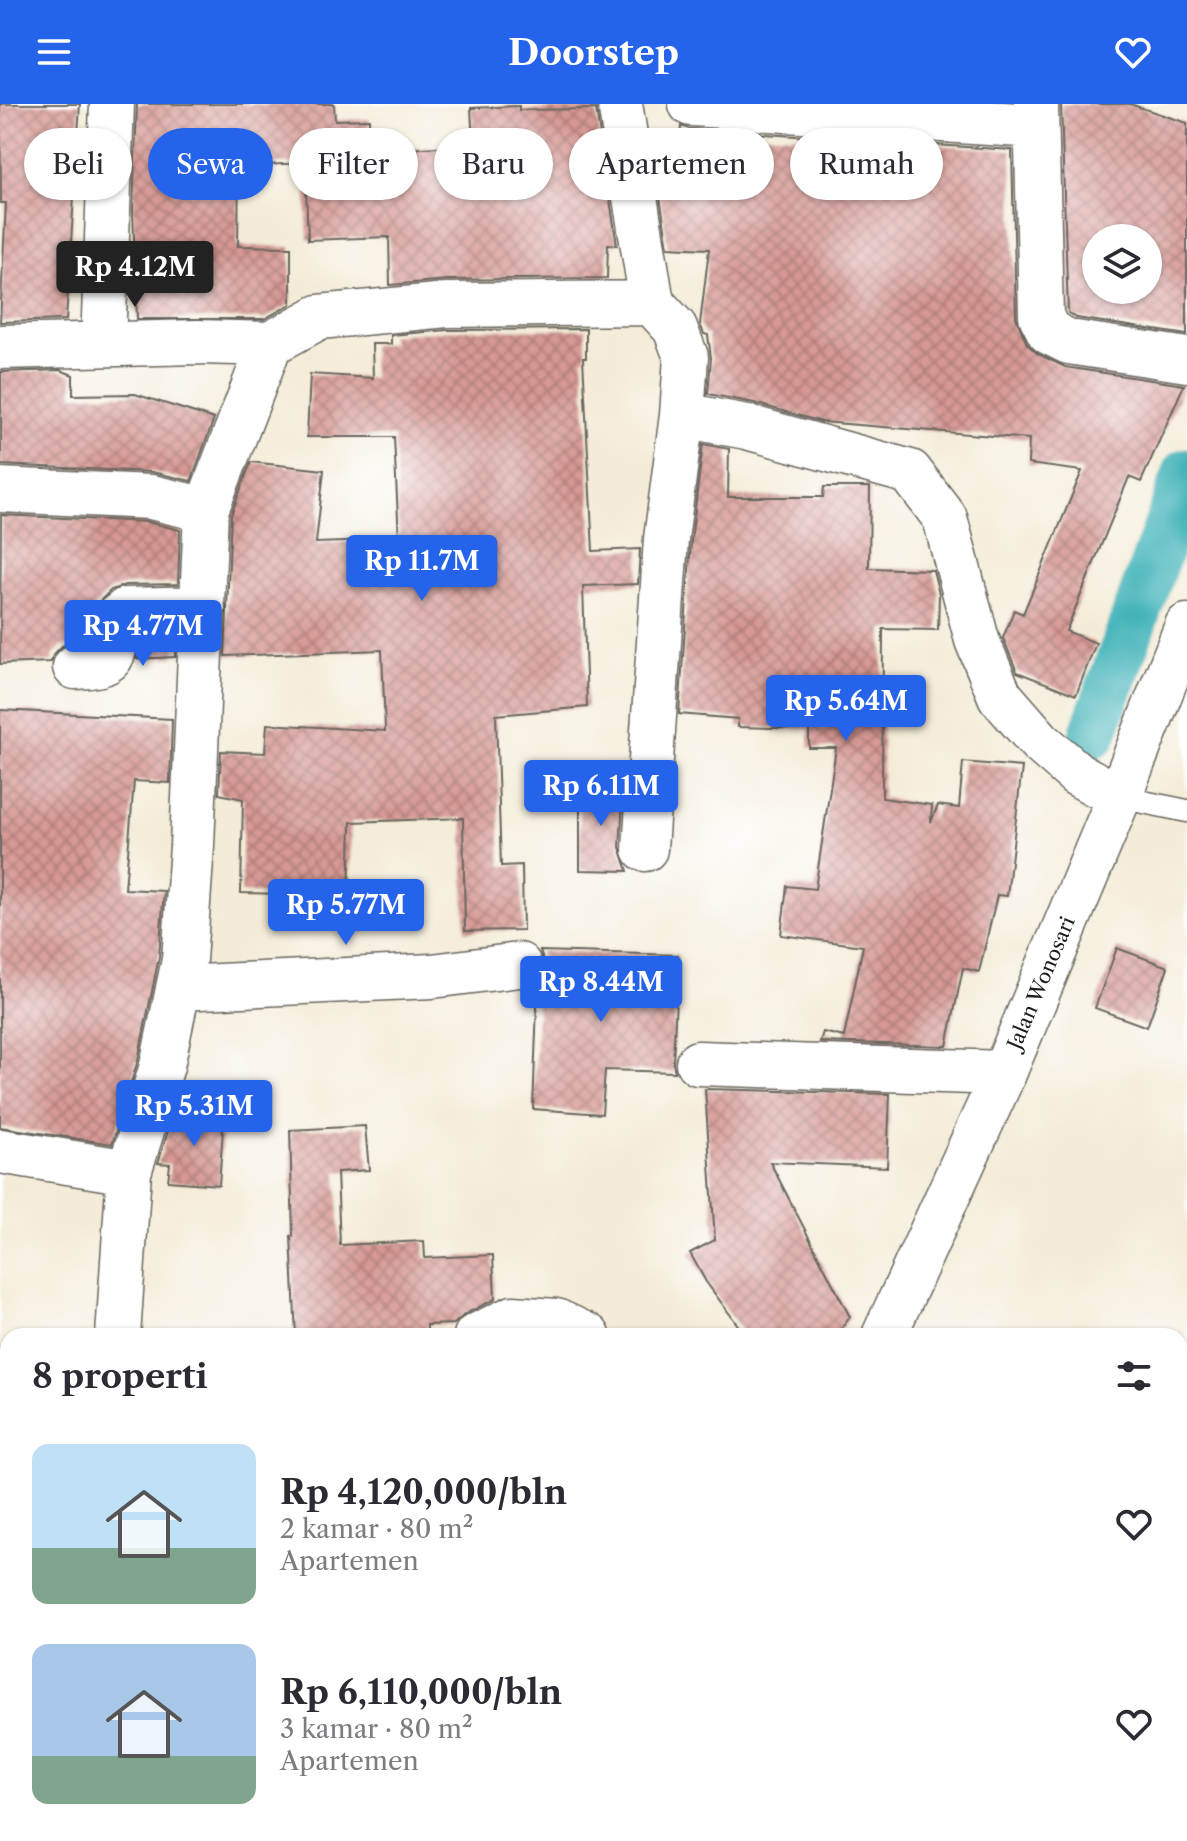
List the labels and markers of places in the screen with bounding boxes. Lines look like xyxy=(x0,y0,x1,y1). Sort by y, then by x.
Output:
pin: Rp 4.12M xyxy=(52,241,218,309)
pin: Rp 11.7M xyxy=(339,535,505,603)
pin: Rp 4.77M xyxy=(60,600,226,668)
pin: Rp 5.64M xyxy=(763,675,929,743)
pin: Rp 6.11M xyxy=(518,760,684,828)
pin: Rp 5.77M xyxy=(263,879,429,947)
pin: Rp 8.44M xyxy=(518,956,684,1024)
pin: Rp 5.31M xyxy=(111,1080,277,1148)

